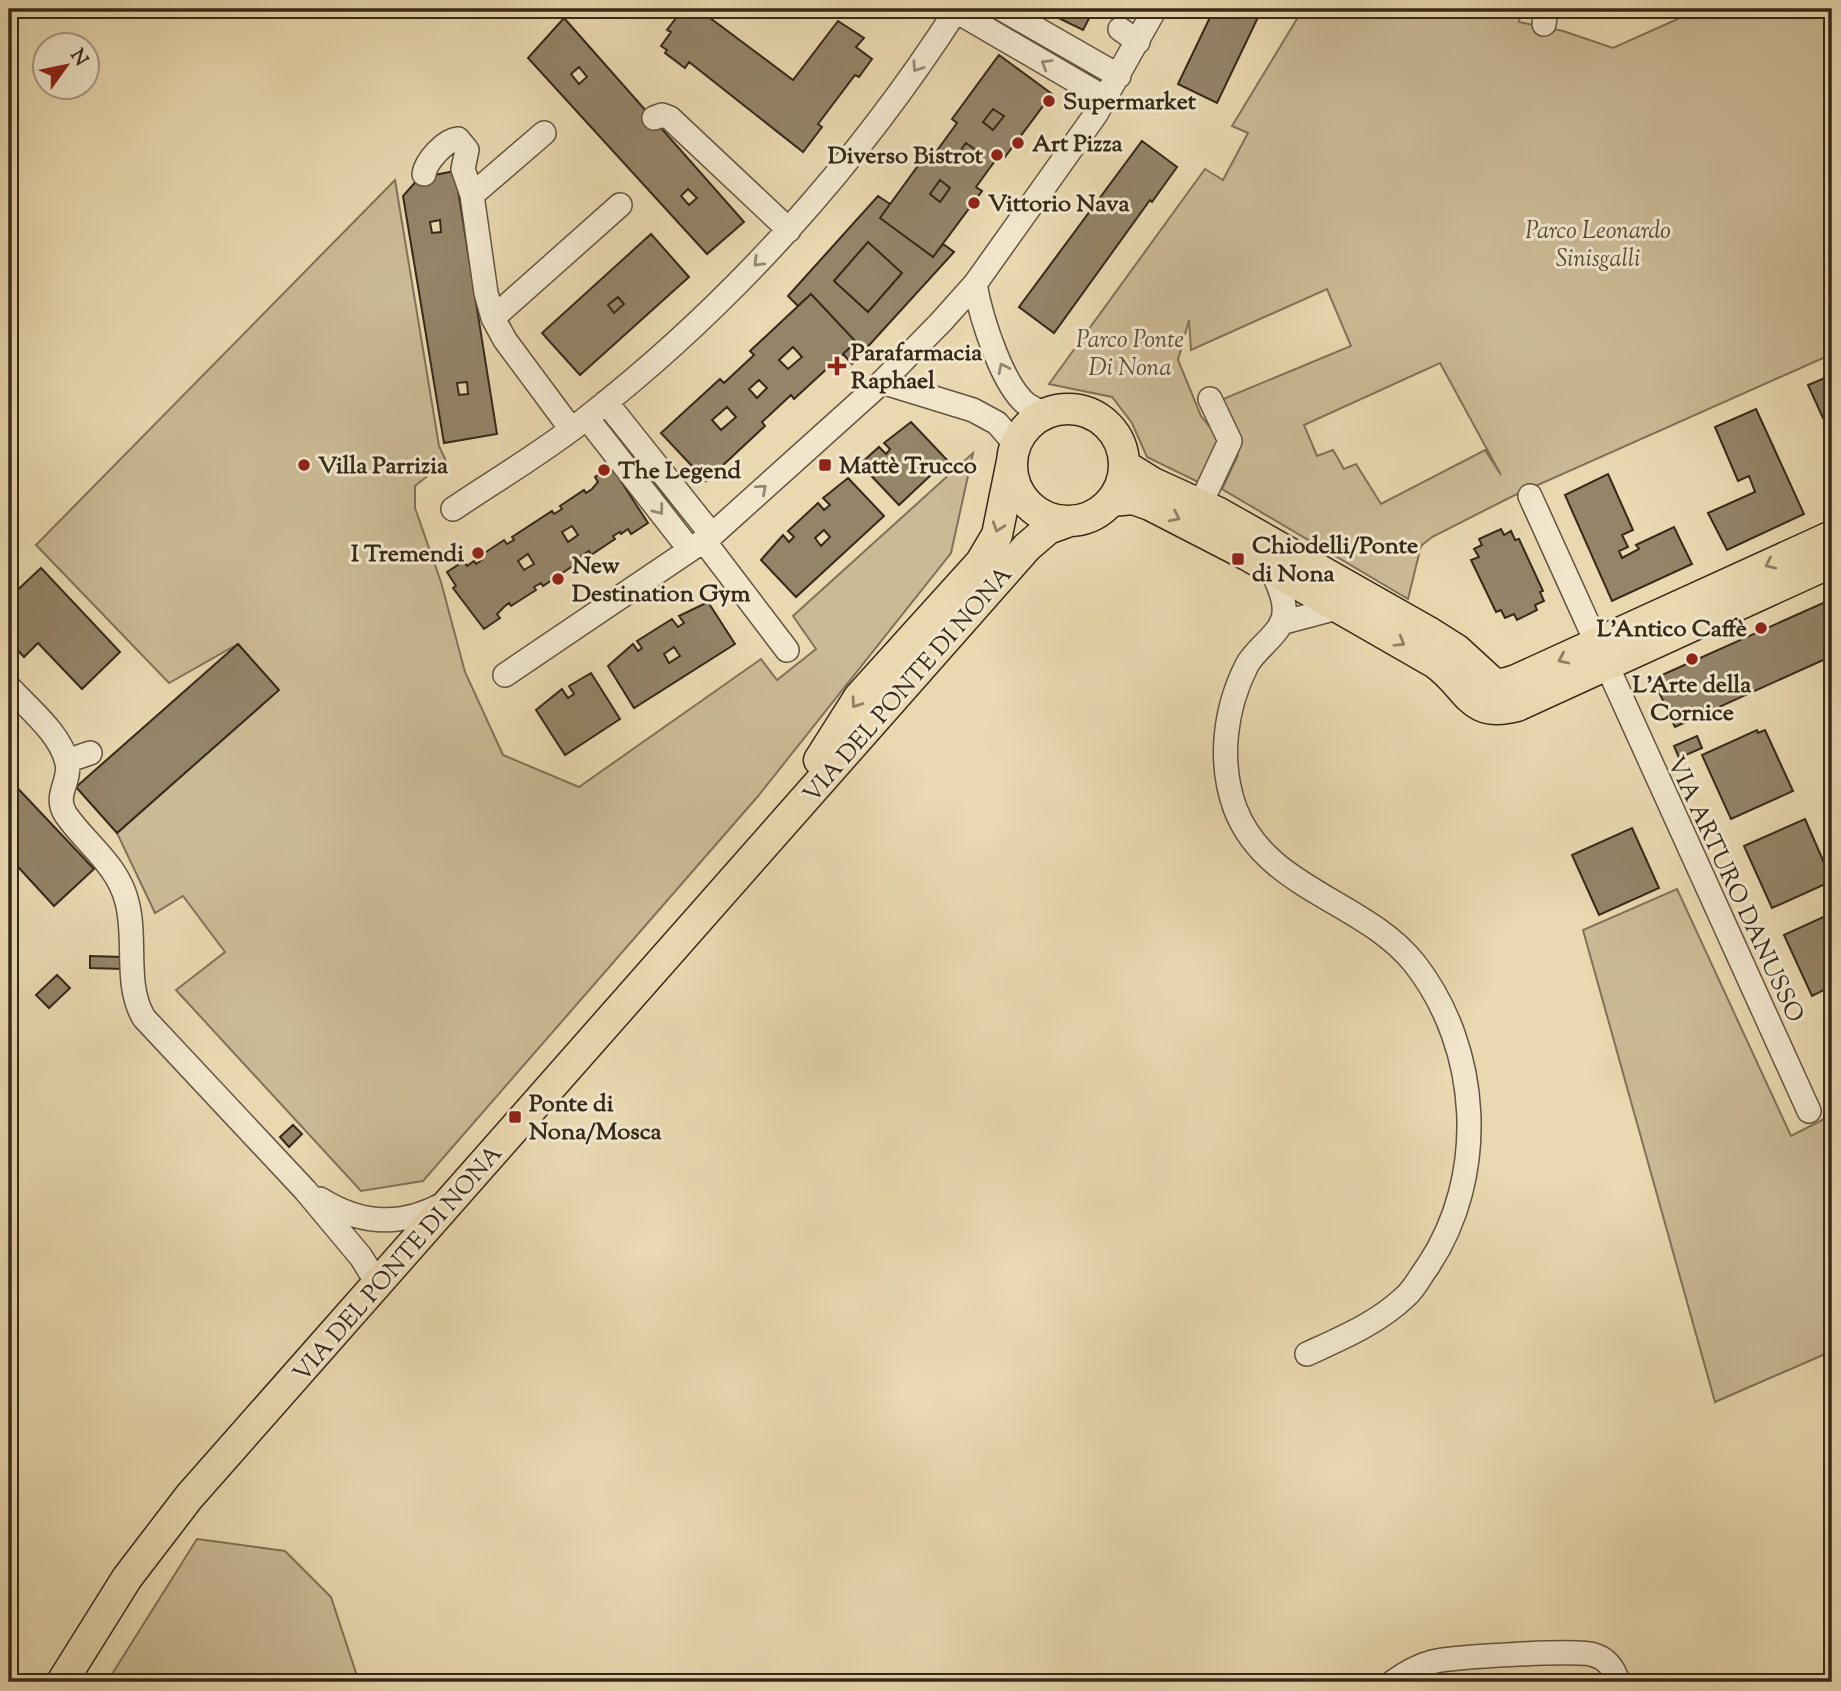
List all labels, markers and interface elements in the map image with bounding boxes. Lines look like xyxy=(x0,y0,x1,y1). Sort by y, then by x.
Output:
north arrow xyxy=(32,32,102,102)
text: N xyxy=(63,44,94,72)
one-way arrow xyxy=(913,59,926,72)
one-way arrow xyxy=(1041,59,1054,72)
place label: Supermarket xyxy=(1063,86,1197,120)
marker: Supermarket xyxy=(1041,93,1057,109)
place label: Art Pizza xyxy=(1032,128,1123,162)
marker: Art Pizza xyxy=(1010,135,1026,151)
place label: Diverso Bistrot xyxy=(828,140,984,174)
marker: Diverso Bistrot xyxy=(989,147,1005,163)
place label: Vittorio Nava xyxy=(988,188,1130,222)
marker: Vittorio Nava xyxy=(966,195,982,211)
park label: Parco Leonardo Sinisgalli xyxy=(1525,215,1671,277)
one-way arrow xyxy=(754,254,766,266)
park label: Parco Ponte Di Nona xyxy=(1076,324,1184,386)
place label: Parafarmacia Raphael xyxy=(851,337,983,399)
marker: Parafarmacia Raphael xyxy=(829,358,845,374)
one-way arrow xyxy=(998,363,1012,375)
place label: Villa Parrizia xyxy=(318,450,449,484)
place label: Mattè Trucco xyxy=(839,450,977,484)
place label: The Legend xyxy=(618,455,741,489)
marker: Villa Parrizia xyxy=(296,457,312,473)
marker: Mattè Trucco xyxy=(817,457,833,473)
marker: The Legend xyxy=(596,462,612,478)
one-way arrow xyxy=(754,485,767,498)
one-way arrow xyxy=(651,503,664,515)
one-way arrow xyxy=(1168,509,1180,523)
one-way arrow xyxy=(992,521,1006,533)
place label: Chiodelli/Ponte di Nona xyxy=(1252,530,1418,592)
place label: I Tremendi xyxy=(351,538,464,572)
marker: I Tremendi xyxy=(470,545,486,561)
place label: New Destination Gym xyxy=(572,550,751,612)
marker: Chiodelli/Ponte di Nona xyxy=(1230,551,1246,567)
one-way arrow xyxy=(1765,556,1777,570)
street label: VIA DEL PONTE DI NONA xyxy=(796,559,1021,811)
marker: New Destination Gym xyxy=(550,571,566,587)
place label: L’Antico Caffè xyxy=(1597,613,1747,647)
marker: L’Antico Caffè xyxy=(1753,620,1769,636)
one-way arrow xyxy=(1392,634,1405,647)
one-way arrow xyxy=(1558,651,1570,665)
marker: L’Arte della Cornice xyxy=(1684,651,1700,667)
place label: L’Arte della Cornice xyxy=(1633,669,1752,731)
one-way arrow xyxy=(852,695,864,708)
street label: VIA ARTURO DANUSSO xyxy=(1657,751,1811,1029)
place label: Ponte di Nona/Mosca xyxy=(529,1088,663,1150)
marker: Ponte di Nona/Mosca xyxy=(507,1109,523,1125)
street label: VIA DEL PONTE DI NONA xyxy=(286,1138,511,1390)

